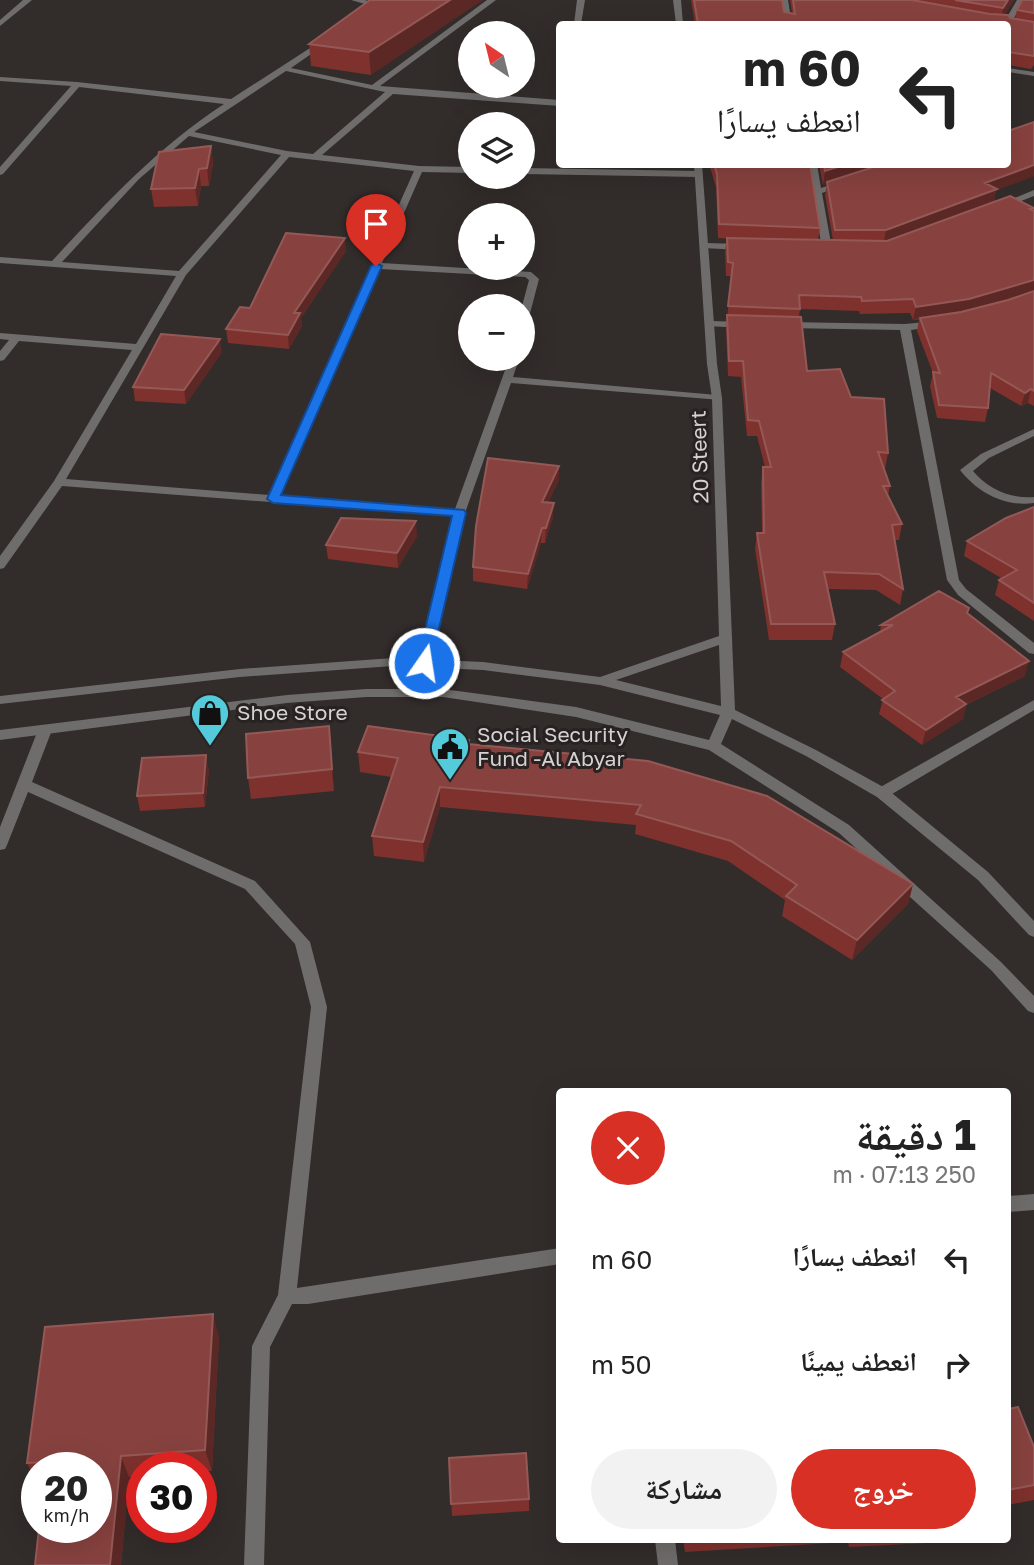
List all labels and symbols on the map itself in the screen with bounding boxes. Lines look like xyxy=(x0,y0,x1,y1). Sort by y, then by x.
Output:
north arrow xyxy=(458,21,536,98)
pin xyxy=(346,194,406,266)
street label: 20 Steert xyxy=(684,410,714,504)
position arrow xyxy=(387,626,461,700)
shop icon: Shoe Store xyxy=(189,692,231,747)
place label: Shoe Store xyxy=(237,699,348,725)
place label: Social Security Fund -Al Abyar xyxy=(477,721,628,771)
public building icon: Social Security Fund -Al Abyar xyxy=(429,726,471,781)
speed limit sign: 30 xyxy=(126,1452,217,1543)

